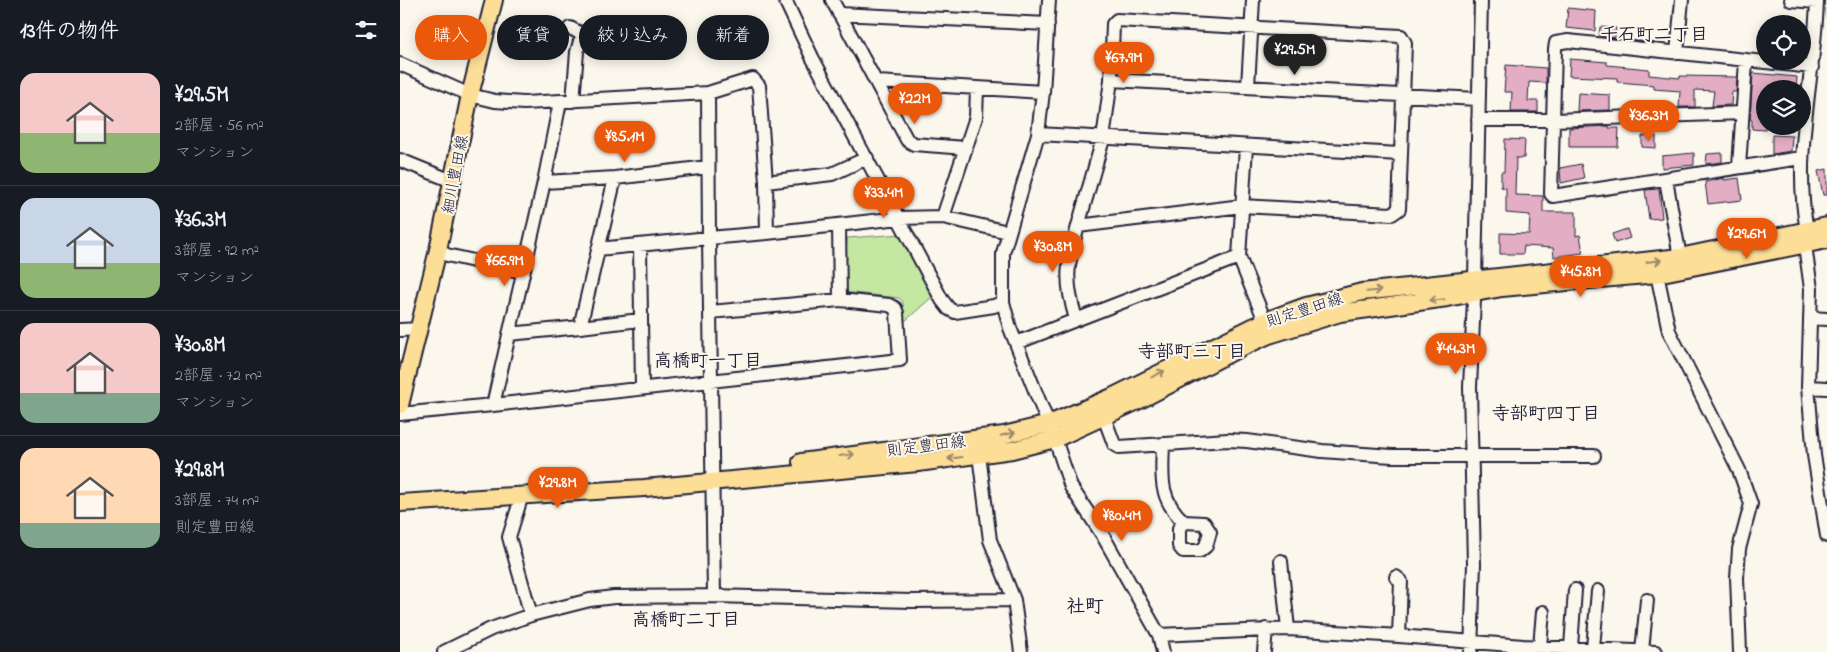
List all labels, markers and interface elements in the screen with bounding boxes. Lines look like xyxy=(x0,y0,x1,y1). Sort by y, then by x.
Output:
chip: 購入 xyxy=(415,15,487,60)
chip: 賃貸 xyxy=(497,15,569,60)
chip: 絞り込み xyxy=(579,15,687,60)
chip: 新着 xyxy=(697,15,769,60)
map controls xyxy=(1756,15,1811,135)
button: locate xyxy=(1756,15,1811,70)
icon: filters xyxy=(352,16,380,44)
text: 13件の物件 xyxy=(20,17,119,47)
district label: 千石町二丁目 xyxy=(1600,23,1708,49)
pin: ¥29.5M xyxy=(1254,34,1336,76)
text: ¥29.5M xyxy=(1274,38,1316,62)
pin: ¥67.9M xyxy=(1083,42,1165,84)
text: ¥67.9M xyxy=(1105,46,1143,70)
button: layers xyxy=(1756,80,1811,135)
text: ¥29.5M xyxy=(175,81,229,111)
pin: ¥22M xyxy=(885,82,945,125)
text: ¥22M xyxy=(899,87,931,111)
icon: home xyxy=(60,93,120,153)
pin: ¥36.3M xyxy=(1608,100,1690,142)
text: ¥36.3M xyxy=(1629,104,1669,128)
text: 2部屋 · 56 m² xyxy=(175,114,264,138)
pin: ¥85.1M xyxy=(584,120,666,163)
text: ¥85.1M xyxy=(605,125,645,149)
street label: 細川豊田線 xyxy=(437,133,475,216)
text: マンション xyxy=(175,141,254,165)
pin: ¥33.4M xyxy=(843,176,925,219)
text: ¥33.4M xyxy=(864,181,904,205)
text: ¥36.3M xyxy=(175,206,227,236)
icon: home xyxy=(60,218,120,278)
pin: ¥29.6M xyxy=(1706,218,1788,260)
text: ¥29.6M xyxy=(1727,222,1767,246)
pin: ¥30.8M xyxy=(1012,230,1094,273)
text: ¥30.8M xyxy=(1034,235,1072,259)
text: 3部屋 · 92 m² xyxy=(175,239,259,263)
pin: ¥66.9M xyxy=(464,244,546,287)
text: ¥66.9M xyxy=(486,249,524,273)
pin: ¥45.8M xyxy=(1540,256,1622,298)
one-way arrow xyxy=(1646,256,1662,266)
text: ¥45.8M xyxy=(1561,260,1601,284)
text: マンション xyxy=(175,266,254,290)
one-way arrow xyxy=(1365,286,1381,296)
street label: 則定豊田線 xyxy=(1263,287,1346,335)
one-way arrow xyxy=(1429,295,1445,305)
text: ¥30.8M xyxy=(175,331,226,361)
pin: ¥44.3M xyxy=(1415,332,1497,375)
text: ¥44.3M xyxy=(1436,337,1476,361)
district label: 寺部町三丁目 xyxy=(1138,340,1246,366)
icon: home xyxy=(60,343,120,403)
district label: 高橋町一丁目 xyxy=(654,349,762,375)
text: 2部屋 · 72 m² xyxy=(175,364,262,388)
one-way arrow xyxy=(1150,368,1165,378)
text: マンション xyxy=(175,391,254,415)
district label: 寺部町四丁目 xyxy=(1492,402,1600,428)
one-way arrow xyxy=(999,429,1015,438)
street label: 則定豊田線 xyxy=(885,430,967,464)
one-way arrow xyxy=(838,450,854,460)
one-way arrow xyxy=(947,453,963,463)
text: ¥29.8M xyxy=(175,456,225,486)
pin: ¥29.8M xyxy=(517,466,599,509)
icon: home xyxy=(60,468,120,528)
text: ¥29.8M xyxy=(539,471,577,495)
text: 3部屋 · 74 m² xyxy=(175,489,259,513)
pin: ¥80.4M xyxy=(1081,500,1163,542)
text: ¥80.4M xyxy=(1103,504,1141,528)
text: 則定豊田線 xyxy=(175,516,255,540)
district label: 社町 xyxy=(1066,594,1104,621)
district label: 高橋町二丁目 xyxy=(632,608,740,634)

